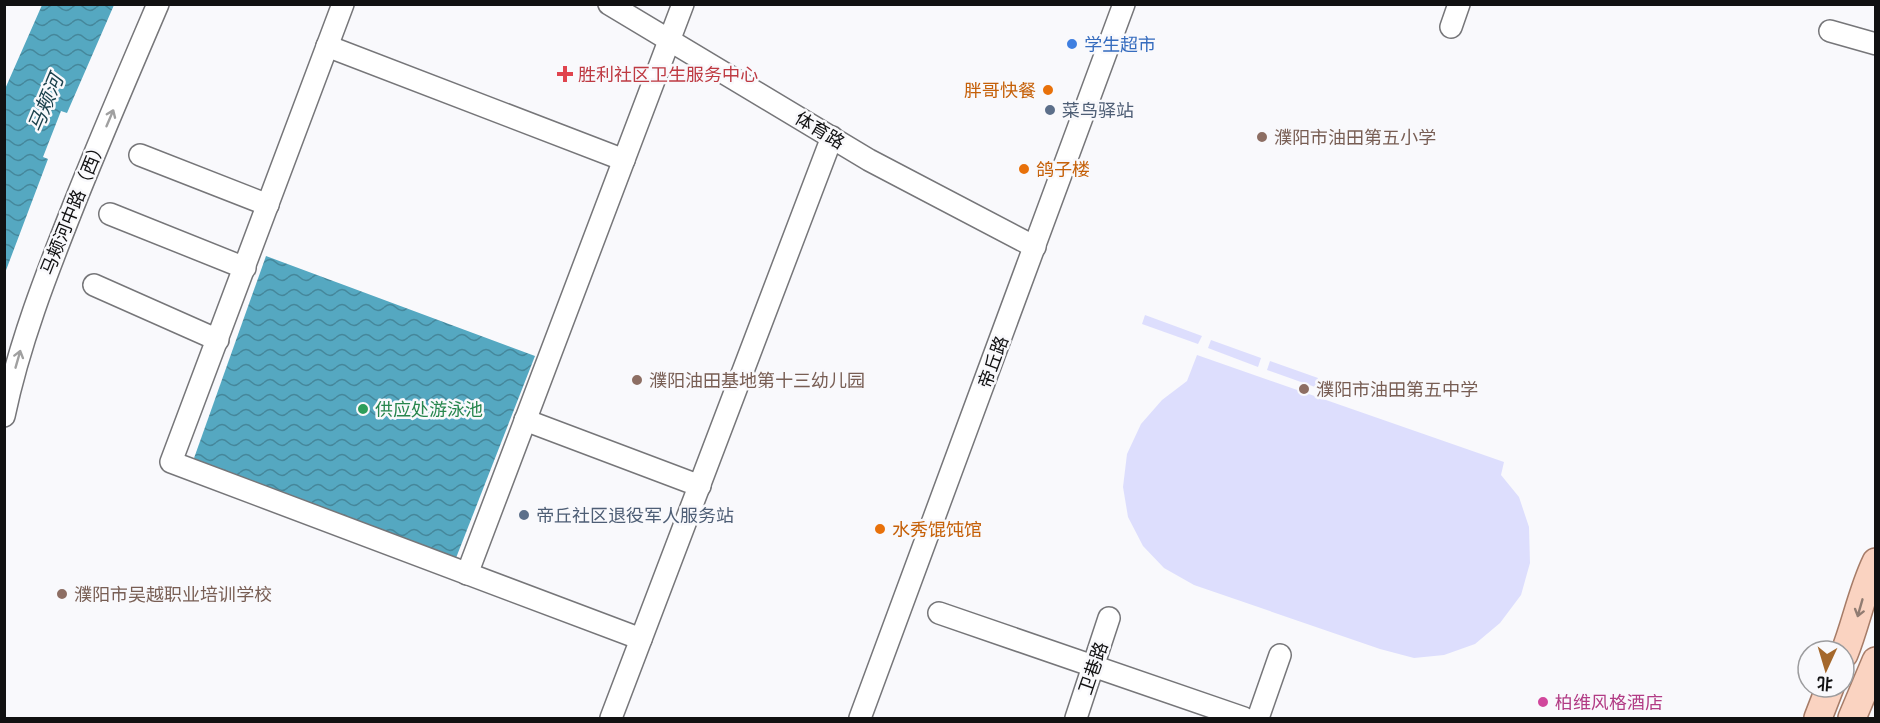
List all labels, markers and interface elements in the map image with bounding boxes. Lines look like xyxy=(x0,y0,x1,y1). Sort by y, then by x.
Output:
place label: 学生超市 xyxy=(1084,33,1156,56)
marker: 学生超市 xyxy=(1065,37,1079,51)
place label: 胜利社区卫生服务中心 xyxy=(578,63,758,86)
marker: 胜利社区卫生服务中心 xyxy=(556,65,574,83)
water label: 马颊河 xyxy=(22,67,70,135)
place label: 胖哥快餐 xyxy=(964,79,1036,102)
marker: 胖哥快餐 xyxy=(1041,83,1055,97)
place label: 菜鸟驿站 xyxy=(1062,99,1134,122)
marker: 菜鸟驿站 xyxy=(1043,103,1057,117)
street label: 体育路 xyxy=(791,106,849,154)
one-way arrow xyxy=(104,109,116,127)
place label: 濮阳市油田第五小学 xyxy=(1274,126,1436,149)
marker: 濮阳市油田第五小学 xyxy=(1255,130,1269,144)
street label: 马颊河中路（西） xyxy=(35,136,111,278)
place label: 鸽子楼 xyxy=(1036,158,1090,181)
marker: 鸽子楼 xyxy=(1017,162,1031,176)
street label: 帝丘路 xyxy=(973,333,1013,391)
one-way arrow xyxy=(13,350,25,369)
place label: 濮阳油田基地第十三幼儿园 xyxy=(649,369,865,392)
marker: 濮阳油田基地第十三幼儿园 xyxy=(630,373,644,387)
place label: 濮阳市油田第五中学 xyxy=(1316,378,1478,401)
marker: 濮阳市油田第五中学 xyxy=(1297,382,1311,396)
place label: 供应处游泳池 xyxy=(375,398,483,421)
marker: 供应处游泳池 xyxy=(356,402,370,416)
place label: 帝丘社区退役军人服务站 xyxy=(536,504,734,527)
marker: 帝丘社区退役军人服务站 xyxy=(517,508,531,522)
place label: 水秀馄饨馆 xyxy=(892,518,982,541)
marker: 水秀馄饨馆 xyxy=(873,522,887,536)
place label: 濮阳市吴越职业培训学校 xyxy=(74,583,272,606)
marker: 濮阳市吴越职业培训学校 xyxy=(55,587,69,601)
one-way arrow xyxy=(1854,598,1865,617)
street label: 卫巷路 xyxy=(1073,639,1113,697)
north arrow xyxy=(1796,639,1856,699)
text: 北 xyxy=(1816,673,1834,694)
place label: 柏维风格酒店 xyxy=(1555,691,1663,714)
marker: 柏维风格酒店 xyxy=(1536,695,1550,709)

